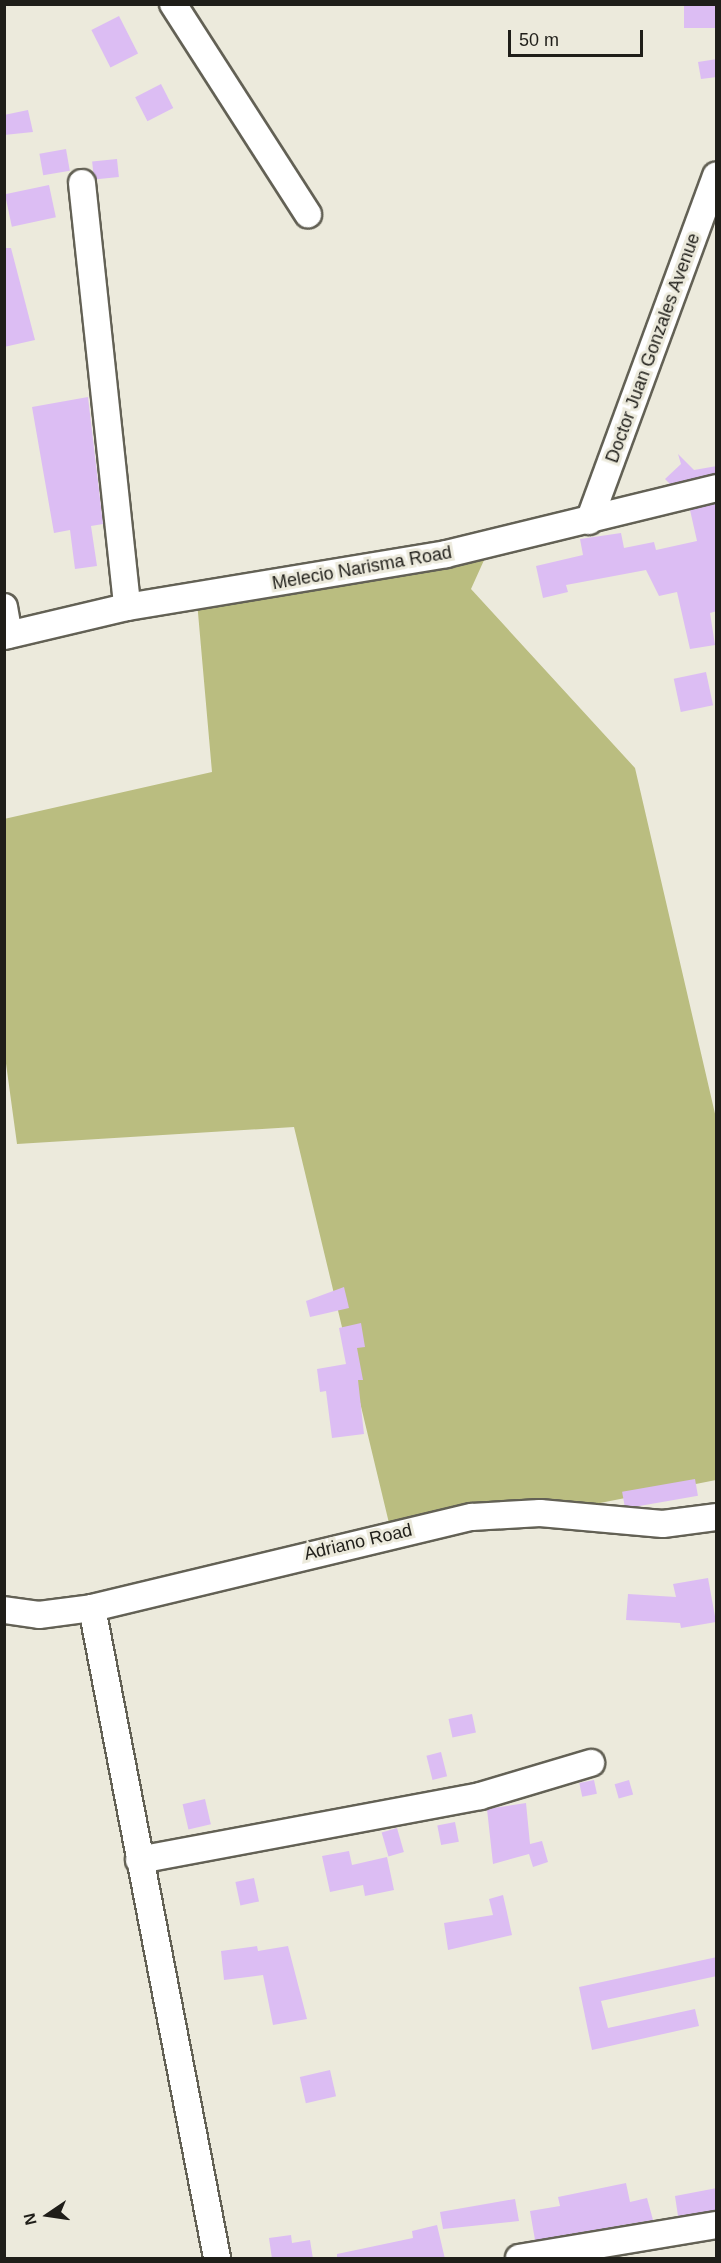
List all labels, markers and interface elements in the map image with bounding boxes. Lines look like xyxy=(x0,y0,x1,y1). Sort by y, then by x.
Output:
scale bar xyxy=(511,18,646,56)
text: 50 m xyxy=(519,30,559,50)
street label: Doctor Juan Gonzales Avenue xyxy=(601,230,705,466)
street label: Melecio Narisma Road xyxy=(270,542,454,594)
street label: Adriano Road xyxy=(302,1519,414,1565)
north arrow xyxy=(18,2185,78,2245)
text: N xyxy=(20,2212,40,2227)

